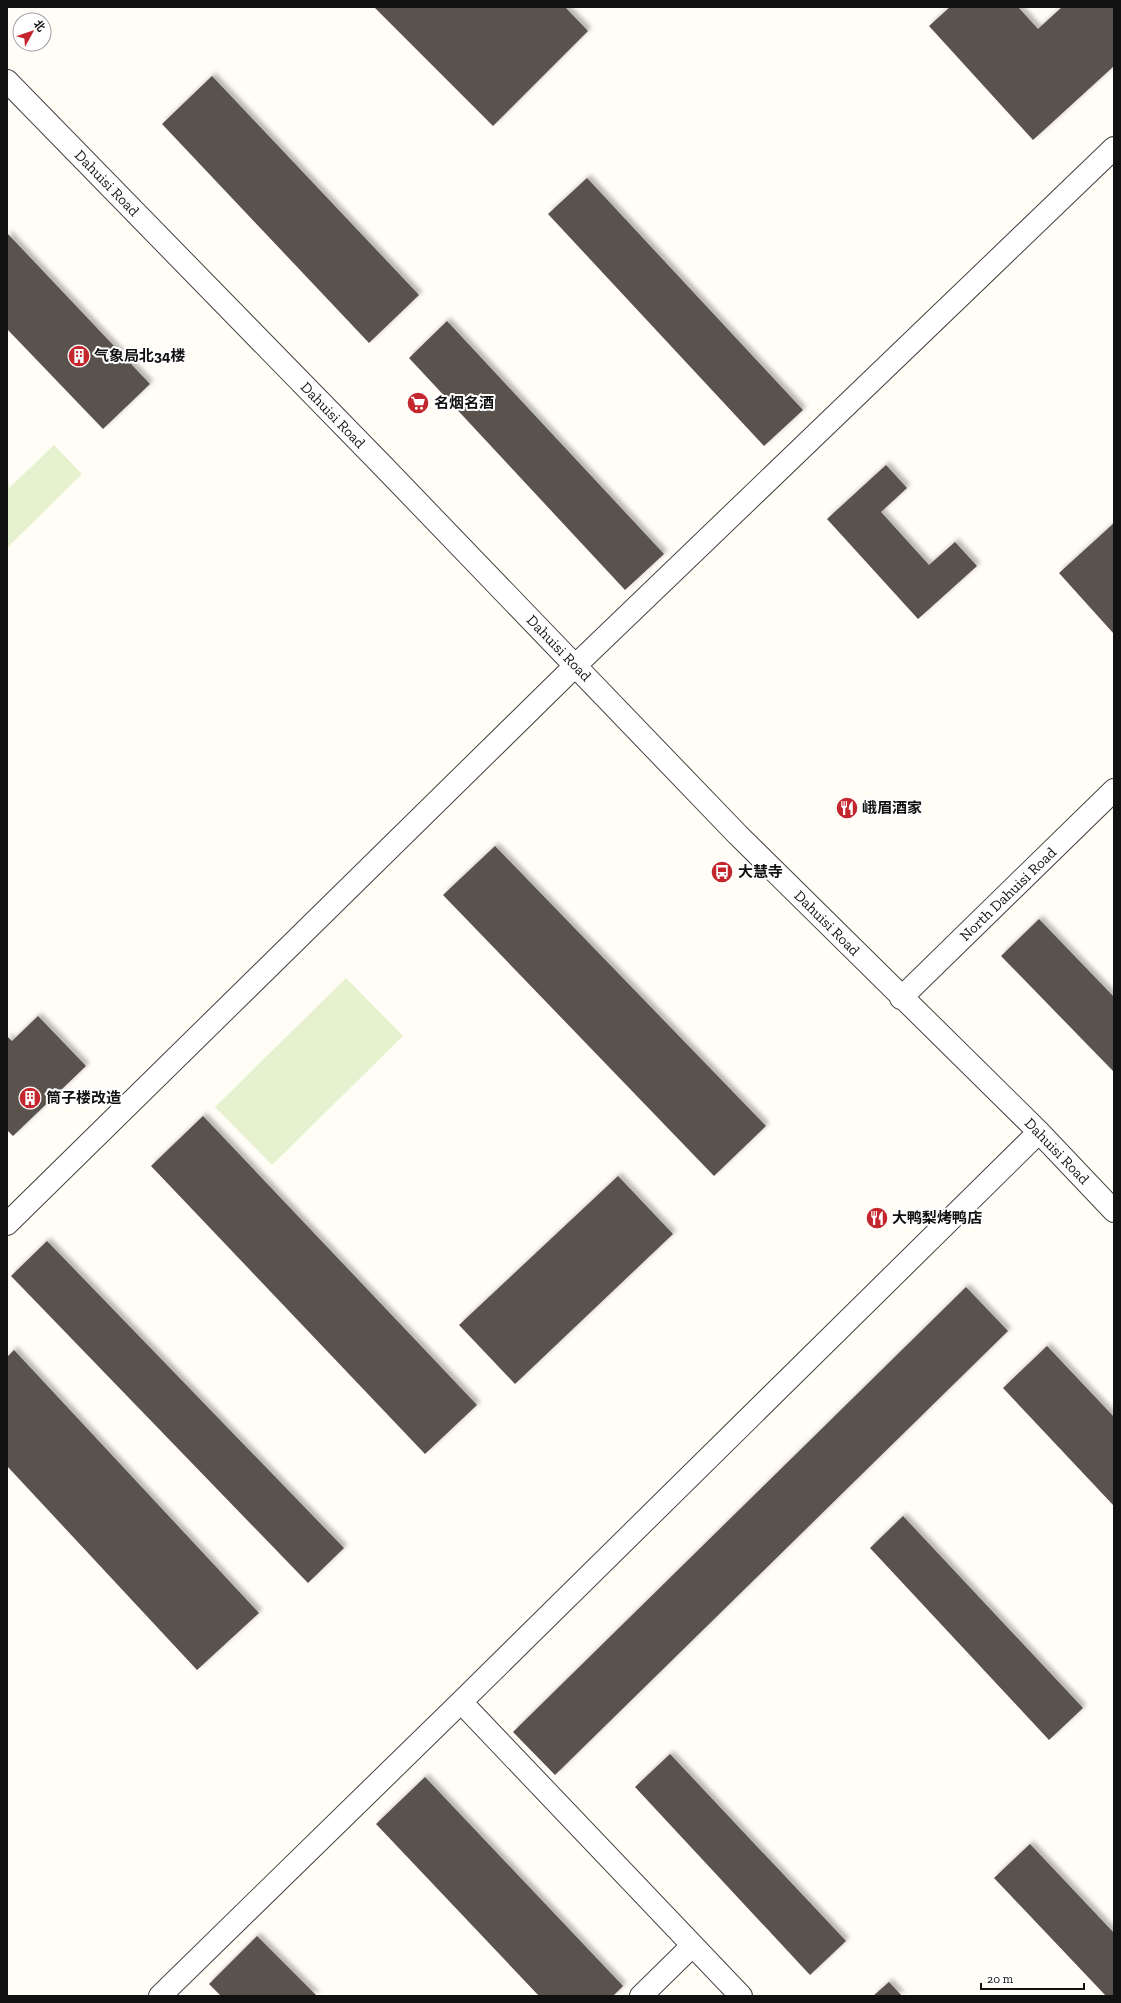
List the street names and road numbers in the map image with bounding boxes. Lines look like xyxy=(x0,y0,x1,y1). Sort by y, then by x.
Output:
street label: Dahuisi Road xyxy=(71,146,144,220)
street label: Dahuisi Road xyxy=(297,378,370,452)
street label: Dahuisi Road xyxy=(523,611,596,685)
street label: North Dahuisi Road xyxy=(956,843,1061,945)
street label: Dahuisi Road xyxy=(791,887,864,960)
street label: Dahuisi Road xyxy=(1021,1114,1094,1188)

